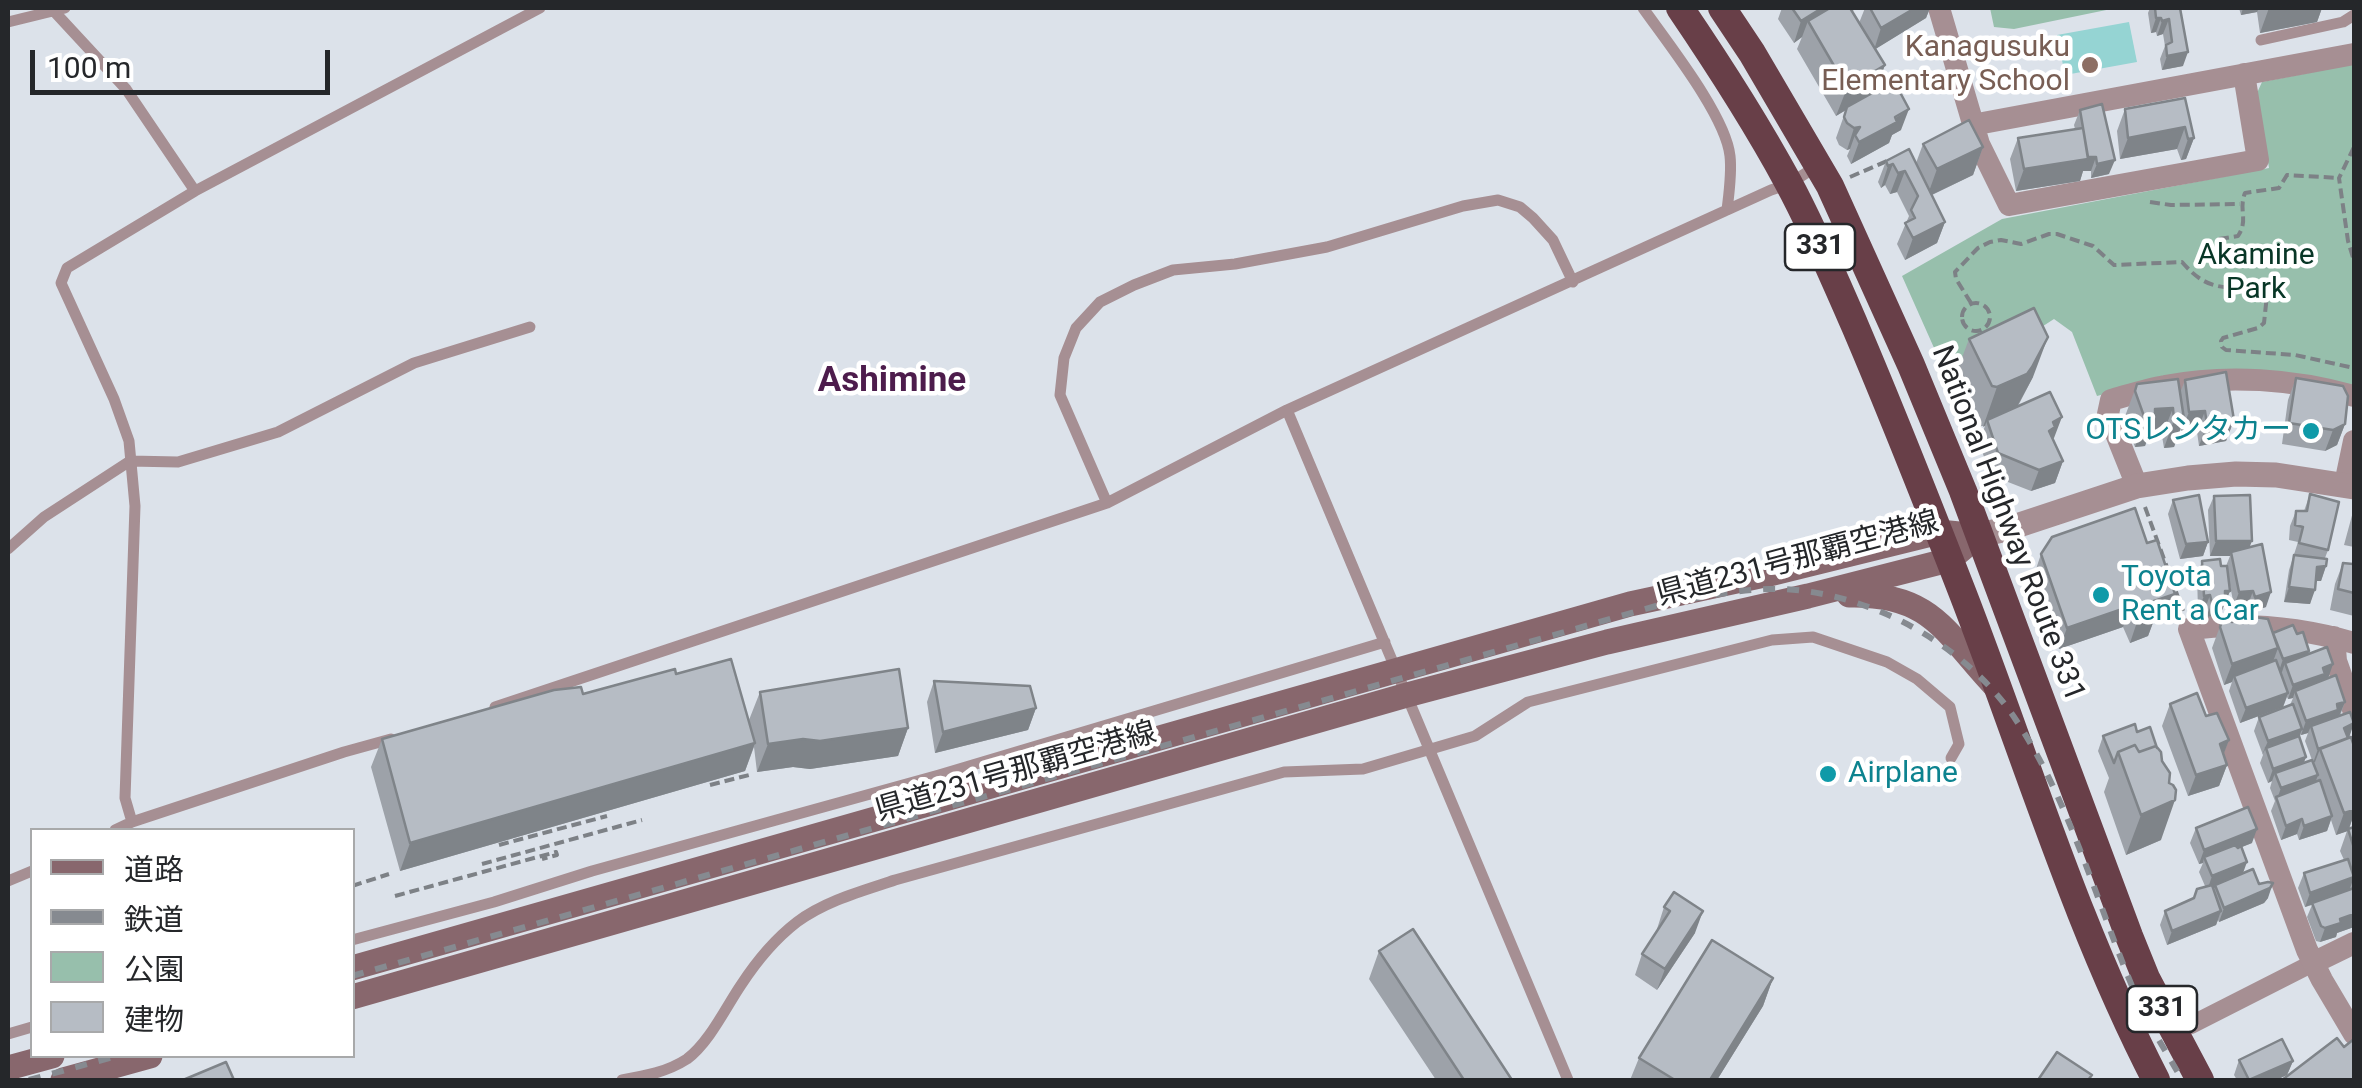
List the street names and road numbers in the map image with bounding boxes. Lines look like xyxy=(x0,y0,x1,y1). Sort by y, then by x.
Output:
road number: 331 xyxy=(1785,224,1855,270)
street label: National Highway Route 331 xyxy=(1923,341,2091,707)
street label: 県道231号那覇空港線 xyxy=(1653,505,1943,615)
street label: 県道231号那覇空港線 xyxy=(871,716,1161,830)
road number: 331 xyxy=(2127,986,2197,1032)

